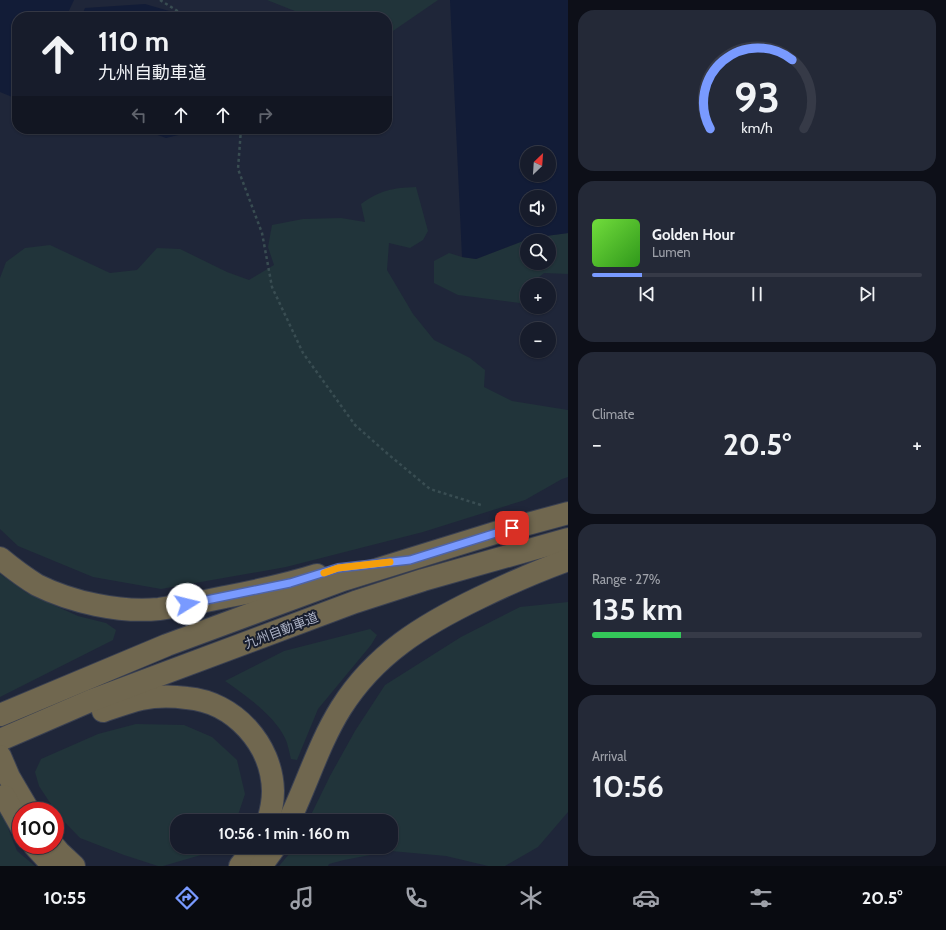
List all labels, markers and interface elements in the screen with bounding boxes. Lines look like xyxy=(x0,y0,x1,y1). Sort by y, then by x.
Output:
text: 110 m xyxy=(98,24,169,58)
icon: ahead xyxy=(32,28,84,80)
text: 九州自動車道 xyxy=(98,62,206,84)
text: 93 xyxy=(734,71,780,121)
icon: left xyxy=(128,104,150,126)
icon: ahead xyxy=(170,104,192,126)
icon: ahead xyxy=(212,104,234,126)
icon: right xyxy=(254,104,276,126)
text: km/h xyxy=(741,118,773,136)
north arrow xyxy=(520,146,556,182)
map controls xyxy=(520,146,556,358)
button: sound xyxy=(520,190,556,226)
text: Golden Hour xyxy=(652,226,735,244)
button: search xyxy=(520,234,556,270)
text: Lumen xyxy=(652,244,691,260)
button: + xyxy=(520,278,556,314)
icon: previous xyxy=(636,283,658,305)
icon: pause xyxy=(746,283,768,305)
icon: next xyxy=(856,283,878,305)
button: − xyxy=(520,322,556,358)
text: Climate xyxy=(592,406,634,422)
text: 20.5° xyxy=(723,426,791,463)
text: − xyxy=(592,431,602,458)
text: + xyxy=(912,431,922,458)
pin xyxy=(495,511,529,545)
icon: arrive xyxy=(501,517,523,539)
text: Range · 27% xyxy=(592,571,660,587)
position arrow xyxy=(166,583,208,625)
text: 135 km xyxy=(592,591,683,628)
street label: 九州自動車道 xyxy=(242,609,320,651)
text: Arrival xyxy=(592,748,627,764)
text: 10:56 xyxy=(592,768,664,805)
speed limit sign: 100 xyxy=(12,802,64,854)
text: 10:56 · 1 min · 160 m xyxy=(218,825,350,843)
icon: directions xyxy=(173,884,201,912)
icon: music xyxy=(288,884,316,912)
icon: phone xyxy=(402,884,430,912)
icon: climate xyxy=(517,884,545,912)
icon: car xyxy=(632,884,660,912)
icon: filters xyxy=(747,884,775,912)
text: 10:55 xyxy=(43,887,86,909)
text: 20.5° xyxy=(862,887,903,909)

